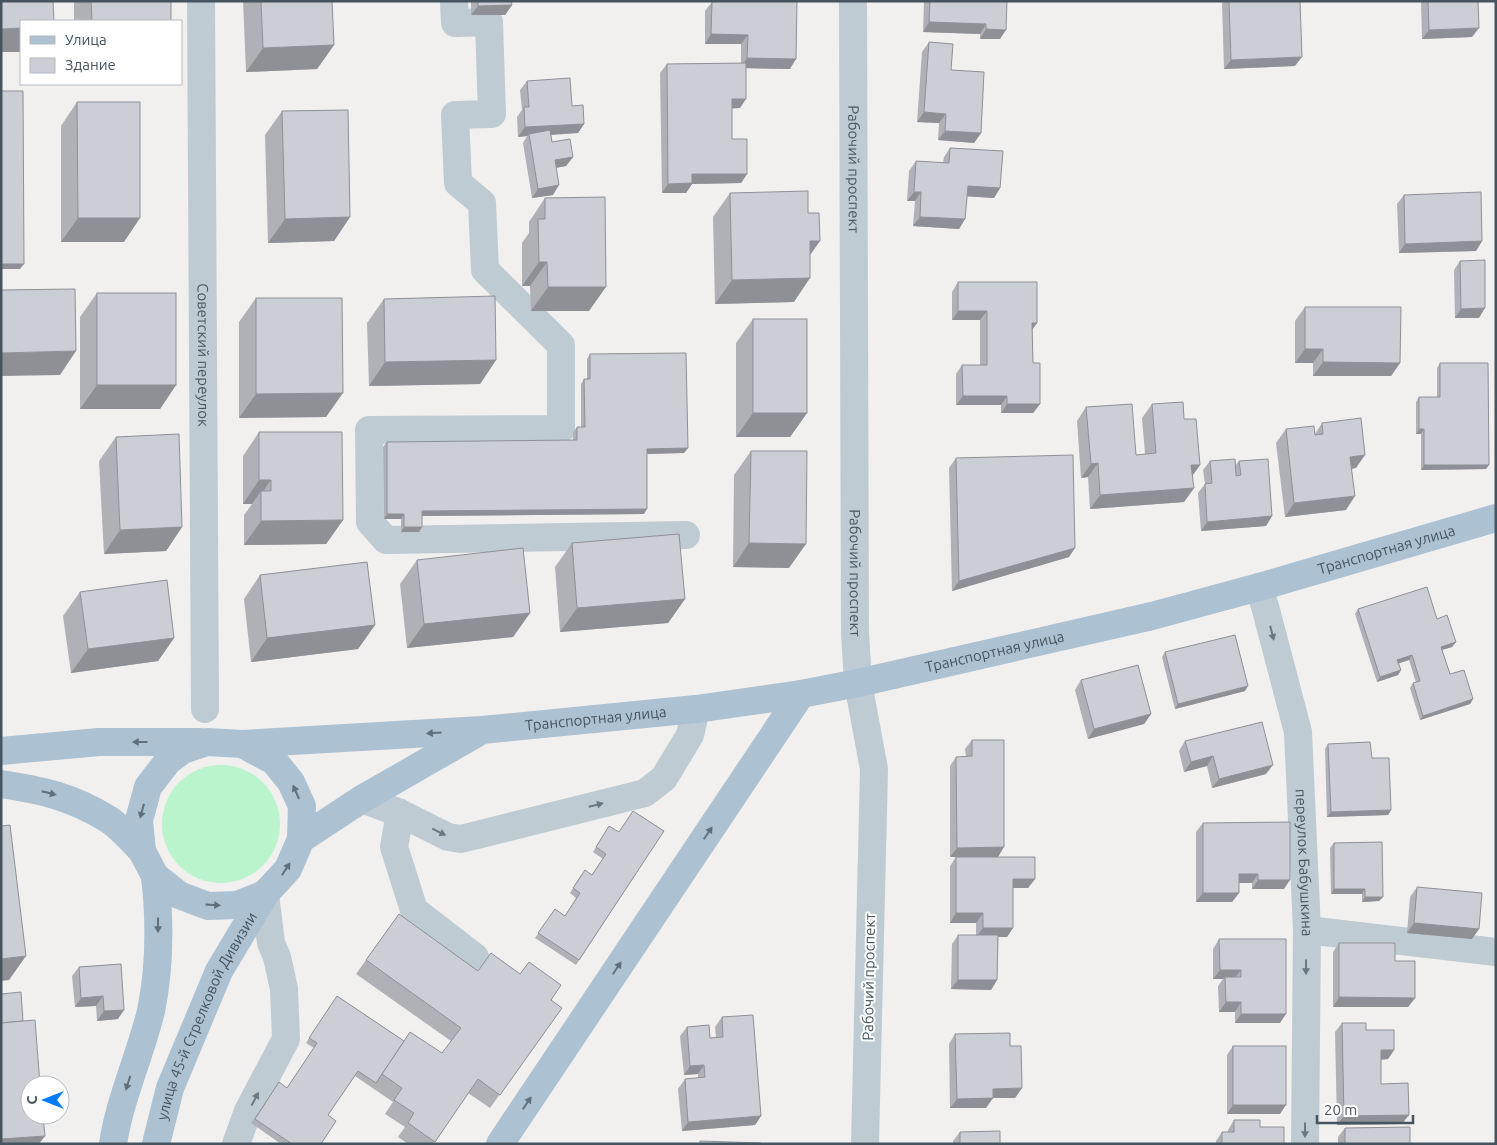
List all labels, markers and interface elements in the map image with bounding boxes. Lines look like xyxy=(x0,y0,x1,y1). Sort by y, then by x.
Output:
legend xyxy=(20,20,182,85)
text: Улица xyxy=(65,31,107,48)
text: Здание xyxy=(65,56,116,73)
street label: Рабочий проспект xyxy=(845,105,863,233)
street label: Советский переулок xyxy=(195,283,212,427)
street label: Рабочий проспект xyxy=(847,509,864,638)
street label: Транспортная улица xyxy=(1316,521,1457,577)
one-way arrow xyxy=(1268,626,1276,641)
street label: Транспортная улица xyxy=(923,627,1066,675)
street label: Транспортная улица xyxy=(524,703,667,734)
one-way arrow xyxy=(425,729,441,737)
one-way arrow xyxy=(132,738,148,746)
one-way arrow xyxy=(291,785,299,799)
street label: переулок Бабушкина xyxy=(1293,788,1316,937)
one-way arrow xyxy=(42,789,57,797)
one-way arrow xyxy=(589,801,604,809)
one-way arrow xyxy=(137,804,145,819)
one-way arrow xyxy=(703,826,712,839)
one-way arrow xyxy=(432,828,446,836)
one-way arrow xyxy=(282,862,291,876)
one-way arrow xyxy=(205,902,221,910)
street label: улица 45-й Стрелковой Дивизии xyxy=(153,909,260,1122)
street label: Рабочий проспект xyxy=(859,913,878,1041)
one-way arrow xyxy=(154,917,162,933)
one-way arrow xyxy=(1302,960,1310,976)
one-way arrow xyxy=(613,961,622,975)
north arrow xyxy=(20,1075,70,1125)
one-way arrow xyxy=(123,1076,131,1091)
one-way arrow xyxy=(251,1091,259,1106)
scale bar xyxy=(1317,1092,1413,1124)
text: С xyxy=(24,1095,40,1104)
one-way arrow xyxy=(522,1096,532,1110)
text: 20 m xyxy=(1324,1101,1357,1118)
one-way arrow xyxy=(1301,1122,1309,1138)

